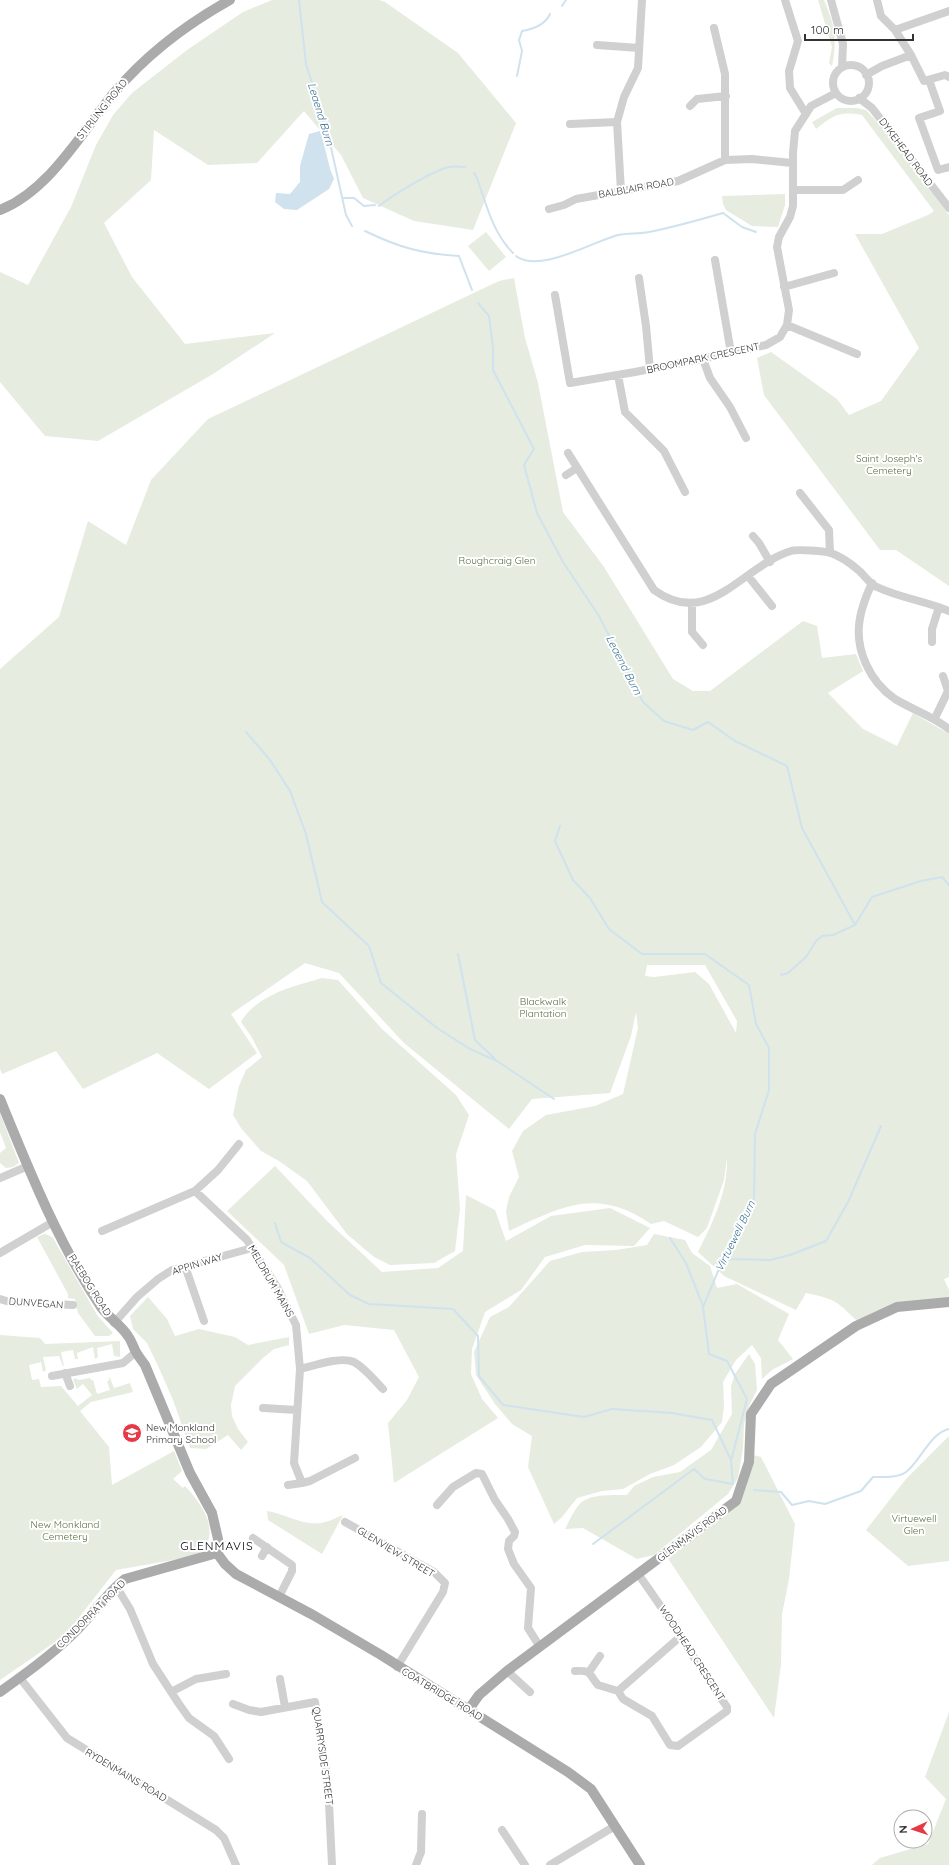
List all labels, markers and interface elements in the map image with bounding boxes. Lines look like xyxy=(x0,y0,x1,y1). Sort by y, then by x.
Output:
scale bar xyxy=(805,16,913,42)
text: 100 m xyxy=(811,22,844,37)
street label: STIRLING ROAD xyxy=(74,76,130,142)
water label: Leaend Burn xyxy=(305,81,337,148)
street label: DYKEHEAD ROAD xyxy=(876,115,936,189)
street label: BALBLAIR ROAD xyxy=(597,175,675,201)
street label: BROOMPARK CRESCENT xyxy=(645,340,761,376)
park label: Saint Joseph's Cemetery xyxy=(856,452,922,477)
park label: Roughcraig Glen xyxy=(459,554,535,567)
water label: Leaend Burn xyxy=(603,633,645,698)
park label: Blackwalk Plantation xyxy=(520,995,566,1020)
water label: Virtuewell Burn xyxy=(712,1198,758,1274)
street label: MELDRUM MAINS xyxy=(245,1243,297,1320)
street label: APPIN WAY xyxy=(170,1250,224,1278)
street label: RAEBOG ROAD xyxy=(66,1252,114,1318)
street label: DUNVEGAN xyxy=(8,1295,64,1311)
place label: New Monkland Primary School xyxy=(146,1421,216,1446)
school or university icon: New Monkland Primary School xyxy=(121,1422,143,1444)
street label: GLENMAVIS ROAD xyxy=(654,1503,730,1565)
park label: Virtuewell Glen xyxy=(891,1512,937,1537)
park label: New Monkland Cemetery xyxy=(31,1518,99,1543)
street label: GLENVIEW STREET xyxy=(355,1524,437,1580)
district label: GLENMAVIS xyxy=(180,1538,254,1553)
street label: CONDORRAT ROAD xyxy=(54,1577,128,1651)
street label: WOODHEAD CRESCENT xyxy=(656,1603,728,1703)
street label: COATBRIDGE ROAD xyxy=(399,1665,485,1723)
street label: QUARRYSIDE STREET xyxy=(310,1706,336,1806)
street label: RYDENMAINS ROAD xyxy=(83,1745,169,1805)
north arrow xyxy=(893,1809,933,1849)
text: N xyxy=(896,1825,910,1834)

